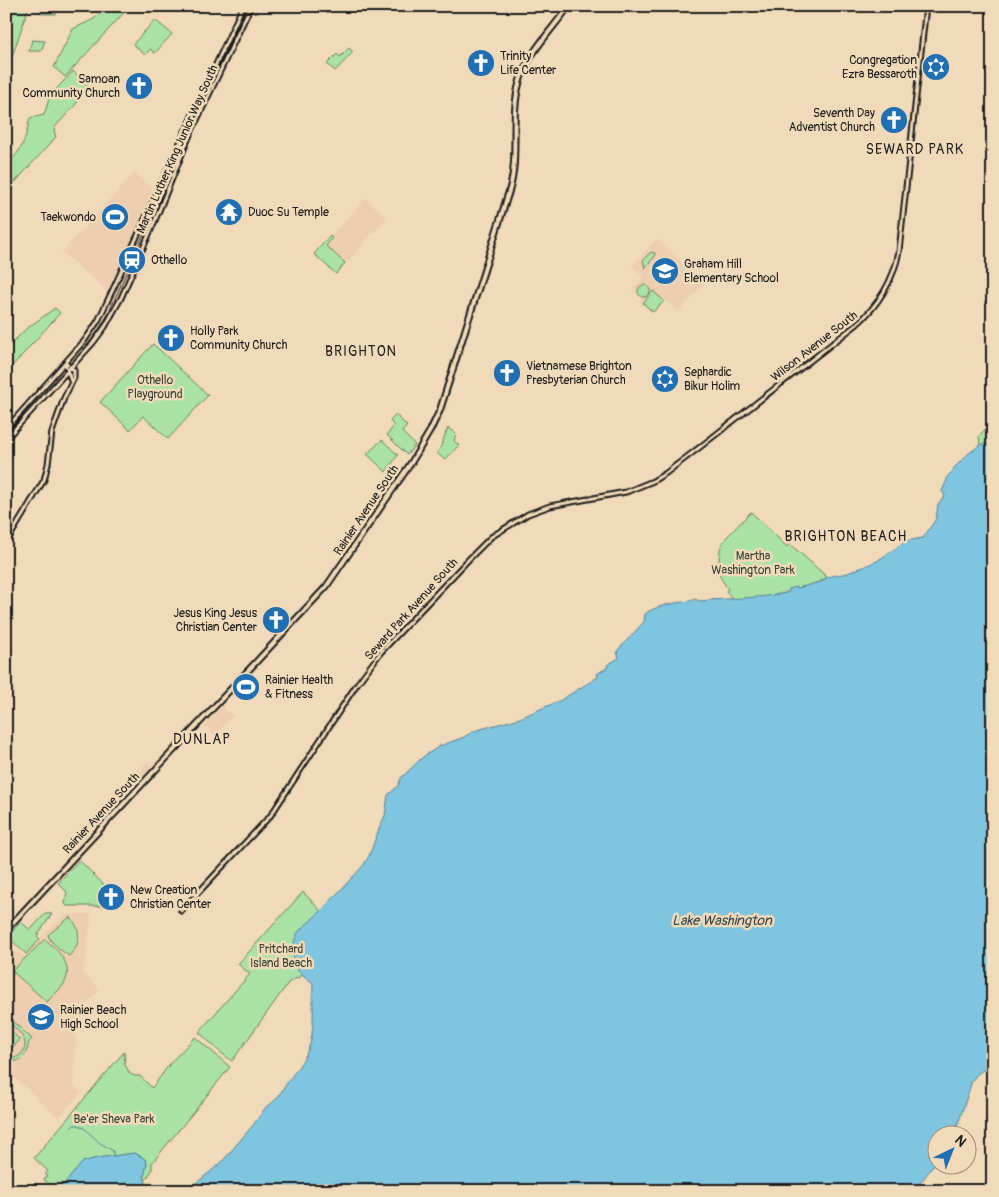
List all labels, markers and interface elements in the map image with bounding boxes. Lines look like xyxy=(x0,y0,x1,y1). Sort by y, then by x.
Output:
church icon: Trinity Life Center xyxy=(466,48,496,78)
place label: Trinity Life Center xyxy=(500,49,557,78)
synagogue icon: Congregation Ezra Bessaroth xyxy=(921,52,951,82)
place label: Congregation Ezra Bessaroth xyxy=(842,53,917,82)
street label: Martin Luther King Junior Way South xyxy=(133,62,222,236)
church icon: Samoan Community Church xyxy=(124,71,154,101)
place label: Samoan Community Church xyxy=(23,72,120,101)
church icon: Seventh Day Adventist Church xyxy=(879,105,909,135)
place label: Seventh Day Adventist Church xyxy=(789,106,875,135)
district label: SEWARD PARK xyxy=(866,141,964,158)
temple icon: Duoc Su Temple xyxy=(214,197,244,227)
sports icon: Taekwondo xyxy=(100,202,130,232)
place label: Duoc Su Temple xyxy=(248,205,329,220)
place label: Taekwondo xyxy=(40,210,97,225)
station icon: Othello xyxy=(117,245,147,275)
place label: Othello xyxy=(151,253,188,268)
school or university icon: Graham Hill Elementary School xyxy=(650,256,680,286)
place label: Graham Hill Elementary School xyxy=(684,257,779,286)
street label: Wilson Avenue South xyxy=(768,308,861,385)
church icon: Holly Park Community Church xyxy=(156,323,186,353)
place label: Holly Park Community Church xyxy=(190,324,288,353)
district label: BRIGHTON xyxy=(325,343,397,360)
church icon: Vietnamese Brighton Presbyterian Church xyxy=(492,358,522,388)
place label: Vietnamese Brighton Presbyterian Church xyxy=(526,359,632,388)
synagogue icon: Sephardic Bikur Holim xyxy=(650,364,680,394)
place label: Sephardic Bikur Holim xyxy=(684,365,741,394)
park label: Othello Playground xyxy=(127,373,183,402)
street label: Rainier Avenue South xyxy=(331,462,402,558)
district label: BRIGHTON BEACH xyxy=(785,528,907,545)
park label: Martha Washington Park xyxy=(711,549,795,578)
street label: Seward Park Avenue South xyxy=(362,555,461,663)
church icon: Jesus King Jesus Christian Center xyxy=(261,605,291,635)
place label: Jesus King Jesus Christian Center xyxy=(173,606,258,635)
sports icon: Rainier Health & Fitness xyxy=(231,672,261,702)
place label: Rainier Health & Fitness xyxy=(265,673,334,702)
district label: DUNLAP xyxy=(173,731,231,748)
street label: Rainier Avenue South xyxy=(60,769,143,857)
church icon: New Creation Christian Center xyxy=(96,882,126,912)
place label: New Creation Christian Center xyxy=(130,883,212,912)
water label: Lake Washington xyxy=(672,912,773,929)
park label: Pritchard Island Beach xyxy=(250,942,312,971)
school or university icon: Rainier Beach High School xyxy=(26,1002,56,1032)
place label: Rainier Beach High School xyxy=(60,1003,127,1032)
park label: Be'er Sheva Park xyxy=(73,1112,155,1127)
north arrow xyxy=(926,1124,976,1174)
text: N xyxy=(951,1131,970,1150)

